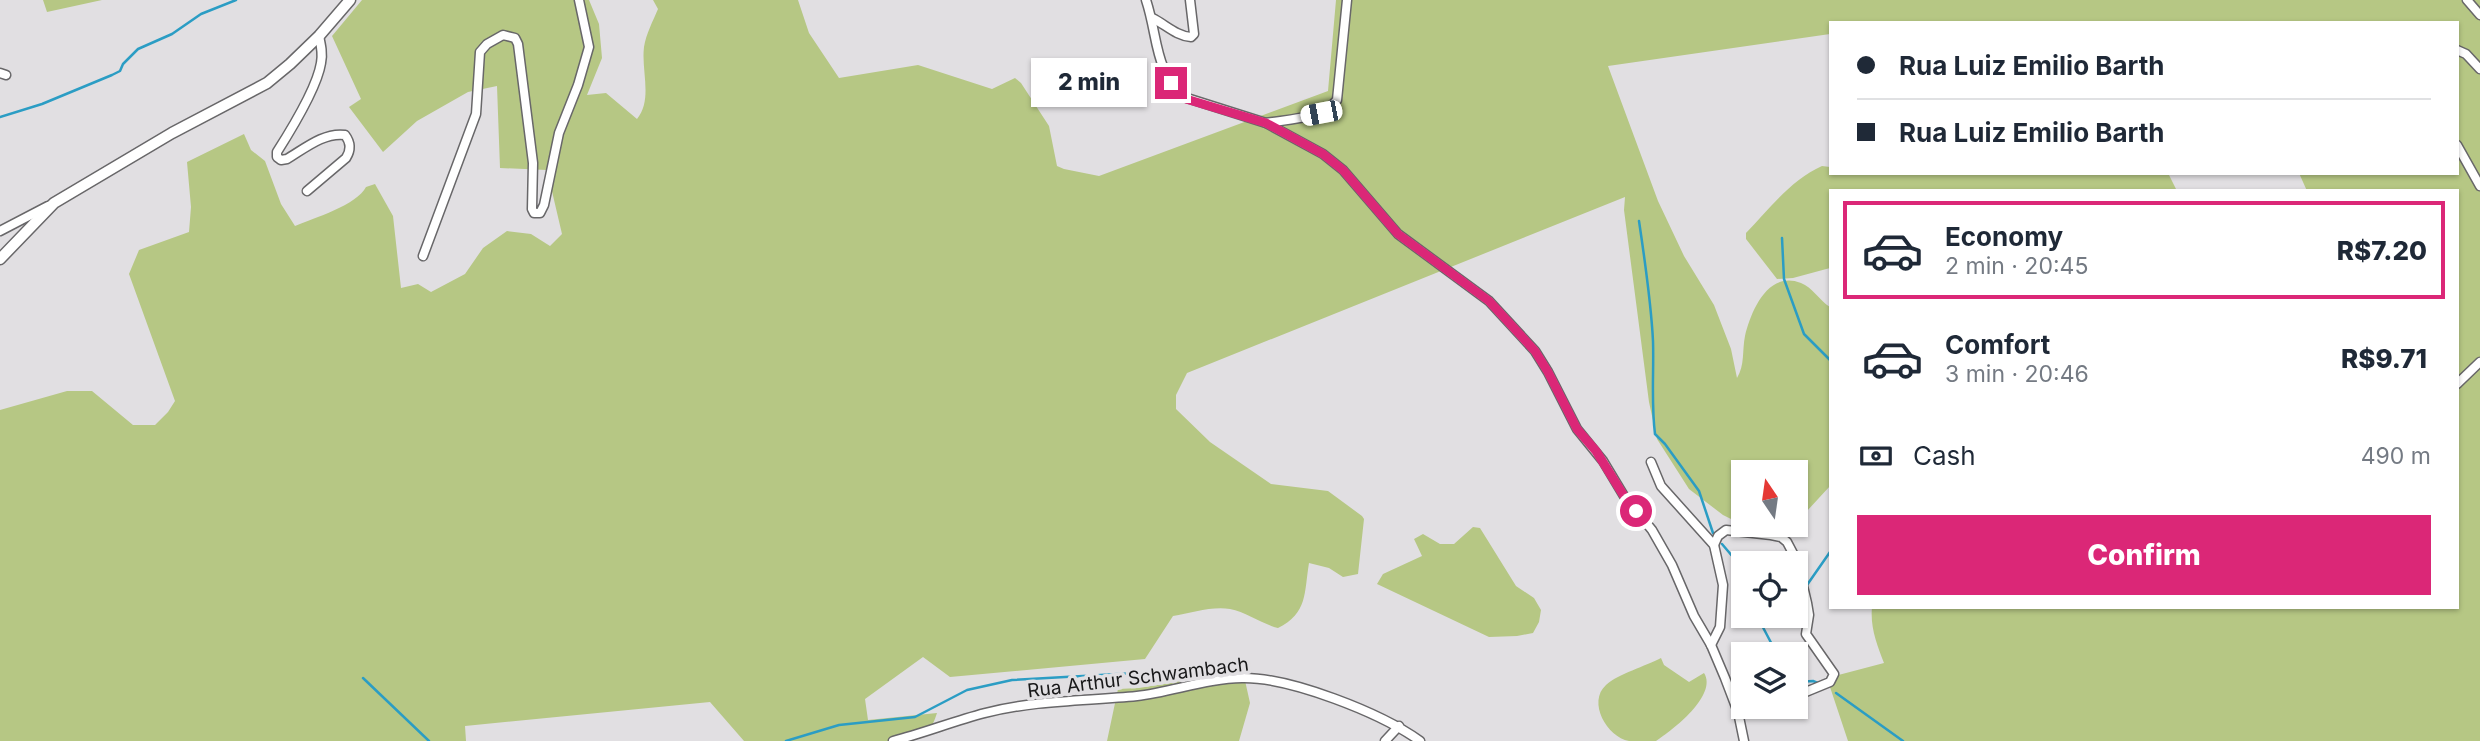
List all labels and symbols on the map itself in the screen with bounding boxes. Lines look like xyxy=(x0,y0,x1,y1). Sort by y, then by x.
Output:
callout: 2 min xyxy=(1031,58,1146,108)
route end xyxy=(1155,67,1187,99)
car xyxy=(1299,99,1344,127)
north arrow xyxy=(1731,460,1808,537)
route start xyxy=(1620,495,1652,527)
street label: Rua Arthur Schwambach xyxy=(1026,652,1250,702)

